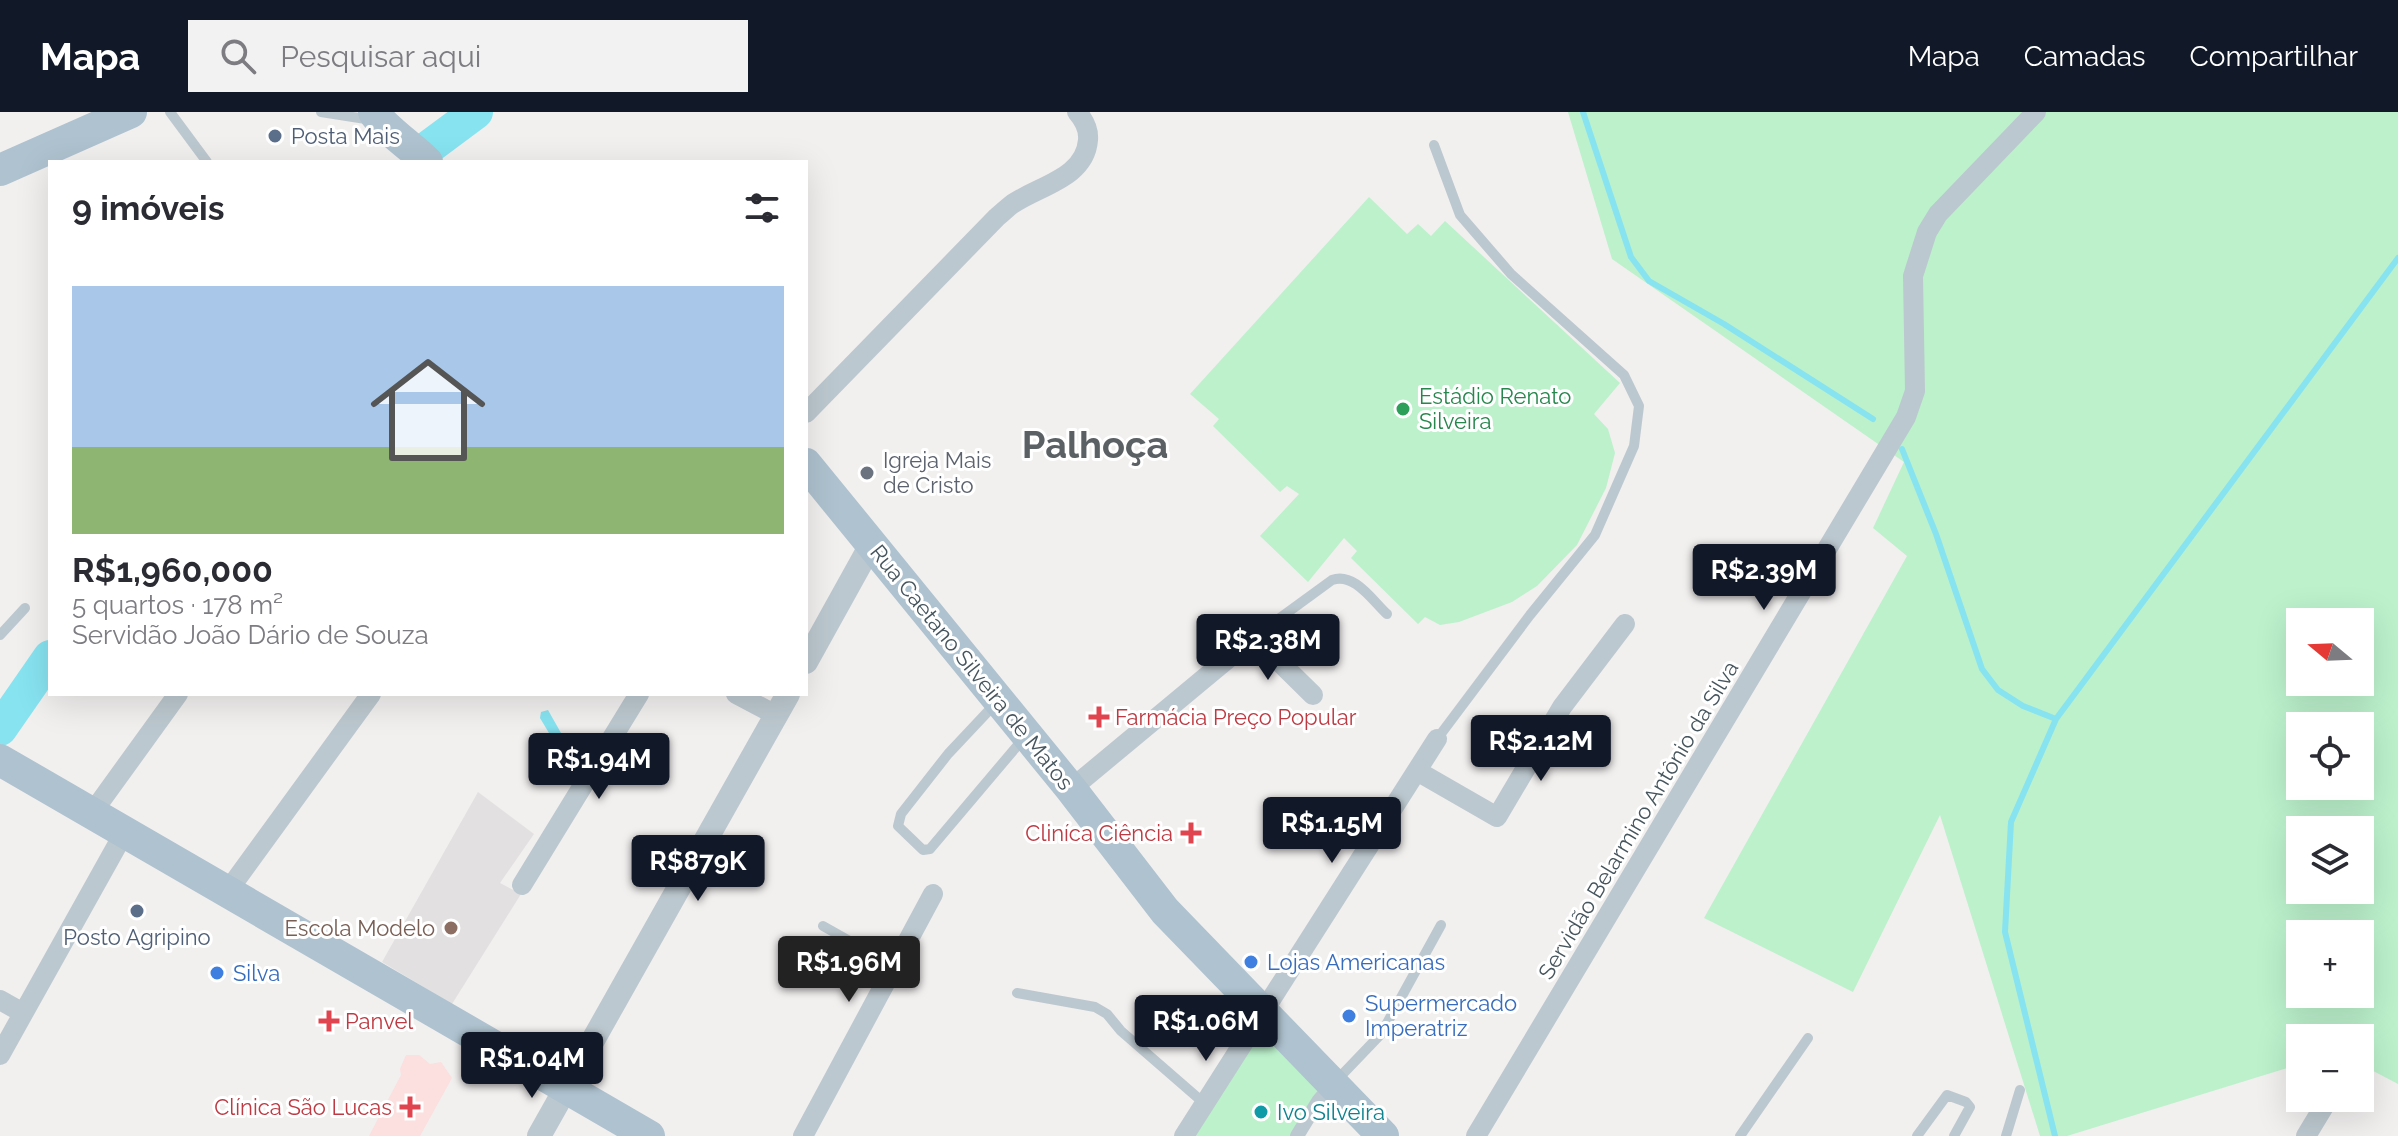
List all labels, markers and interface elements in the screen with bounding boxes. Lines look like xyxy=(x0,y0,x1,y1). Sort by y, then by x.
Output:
search box xyxy=(188,20,748,92)
text: Mapa xyxy=(40,34,140,79)
icon: search xyxy=(216,34,260,78)
text: Pesquisar aqui xyxy=(280,39,481,74)
text: Mapa xyxy=(1908,40,1980,73)
text: Camadas xyxy=(2024,40,2146,73)
text: Compartilhar xyxy=(2190,40,2358,73)
place label: Posta Mais xyxy=(291,123,400,149)
marker: Posta Mais xyxy=(266,127,284,145)
icon: filters xyxy=(740,186,784,230)
text: 9 imóveis xyxy=(72,188,224,228)
icon: home xyxy=(356,338,500,482)
place label: Estádio Renato Silveira xyxy=(1419,383,1571,434)
marker: Estádio Renato Silveira xyxy=(1394,400,1412,418)
district label: Palhoça xyxy=(1022,422,1168,467)
place label: Igreja Mais de Cristo xyxy=(883,447,991,498)
marker: Igreja Mais de Cristo xyxy=(858,464,876,482)
street label: Rua Caetano Silveira de Matos xyxy=(865,539,1079,795)
pin: R$2.39M xyxy=(1690,544,1838,612)
text: R$1,960,000 xyxy=(72,550,273,590)
text: R$2.39M xyxy=(1711,555,1817,585)
text: 5 quartos · 178 m² xyxy=(72,590,283,620)
north arrow xyxy=(2286,608,2374,696)
map controls xyxy=(2286,608,2374,1112)
pin: R$2.38M xyxy=(1194,614,1342,682)
text: Servidão João Dário de Souza xyxy=(72,620,429,650)
text: R$2.38M xyxy=(1215,625,1322,655)
street label: Servidão Belarmino Antônio da Silva xyxy=(1532,656,1744,984)
place label: Farmácia Preço Popular xyxy=(1115,704,1357,730)
marker: Farmácia Preço Popular xyxy=(1090,708,1108,726)
button: locate xyxy=(2286,712,2374,800)
pin: R$2.12M xyxy=(1467,715,1615,783)
text: R$2.12M xyxy=(1489,726,1593,756)
pin: R$1.94M xyxy=(525,733,673,801)
text: R$1.94M xyxy=(546,744,652,774)
pin: R$1.15M xyxy=(1258,797,1406,865)
text: R$1.15M xyxy=(1281,808,1383,838)
button: layers xyxy=(2286,816,2374,904)
place label: Cliníca Ciência xyxy=(1025,820,1173,846)
marker: Cliníca Ciência xyxy=(1180,822,1202,844)
pin: R$879K xyxy=(633,835,763,903)
text: R$879K xyxy=(650,846,746,876)
marker: Posto Agripino xyxy=(128,902,146,920)
place label: Escola Modelo xyxy=(285,915,435,941)
marker: Escola Modelo xyxy=(442,919,460,937)
button: + xyxy=(2286,920,2374,1008)
place label: Posto Agripino xyxy=(63,924,211,950)
pin: R$1.96M xyxy=(775,936,923,1004)
text: R$1.96M xyxy=(796,947,902,977)
place label: Lojas Americanas xyxy=(1267,949,1445,975)
marker: Lojas Americanas xyxy=(1242,953,1260,971)
place label: Silva xyxy=(233,960,280,986)
marker: Silva xyxy=(208,964,226,982)
place label: Supermercado Imperatriz xyxy=(1365,990,1517,1041)
pin: R$1.06M xyxy=(1132,995,1280,1063)
text: R$1.06M xyxy=(1153,1006,1259,1036)
marker: Supermercado Imperatriz xyxy=(1340,1007,1358,1025)
place label: Panvel xyxy=(345,1008,413,1034)
marker: Panvel xyxy=(320,1012,338,1030)
button: − xyxy=(2286,1024,2374,1112)
pin: R$1.04M xyxy=(458,1032,606,1100)
text: R$1.04M xyxy=(479,1043,585,1073)
place label: Clínica São Lucas xyxy=(214,1094,392,1120)
marker: Clínica São Lucas xyxy=(399,1096,421,1118)
place label: Ivo Silveira xyxy=(1277,1099,1385,1125)
marker: Ivo Silveira xyxy=(1252,1103,1270,1121)

